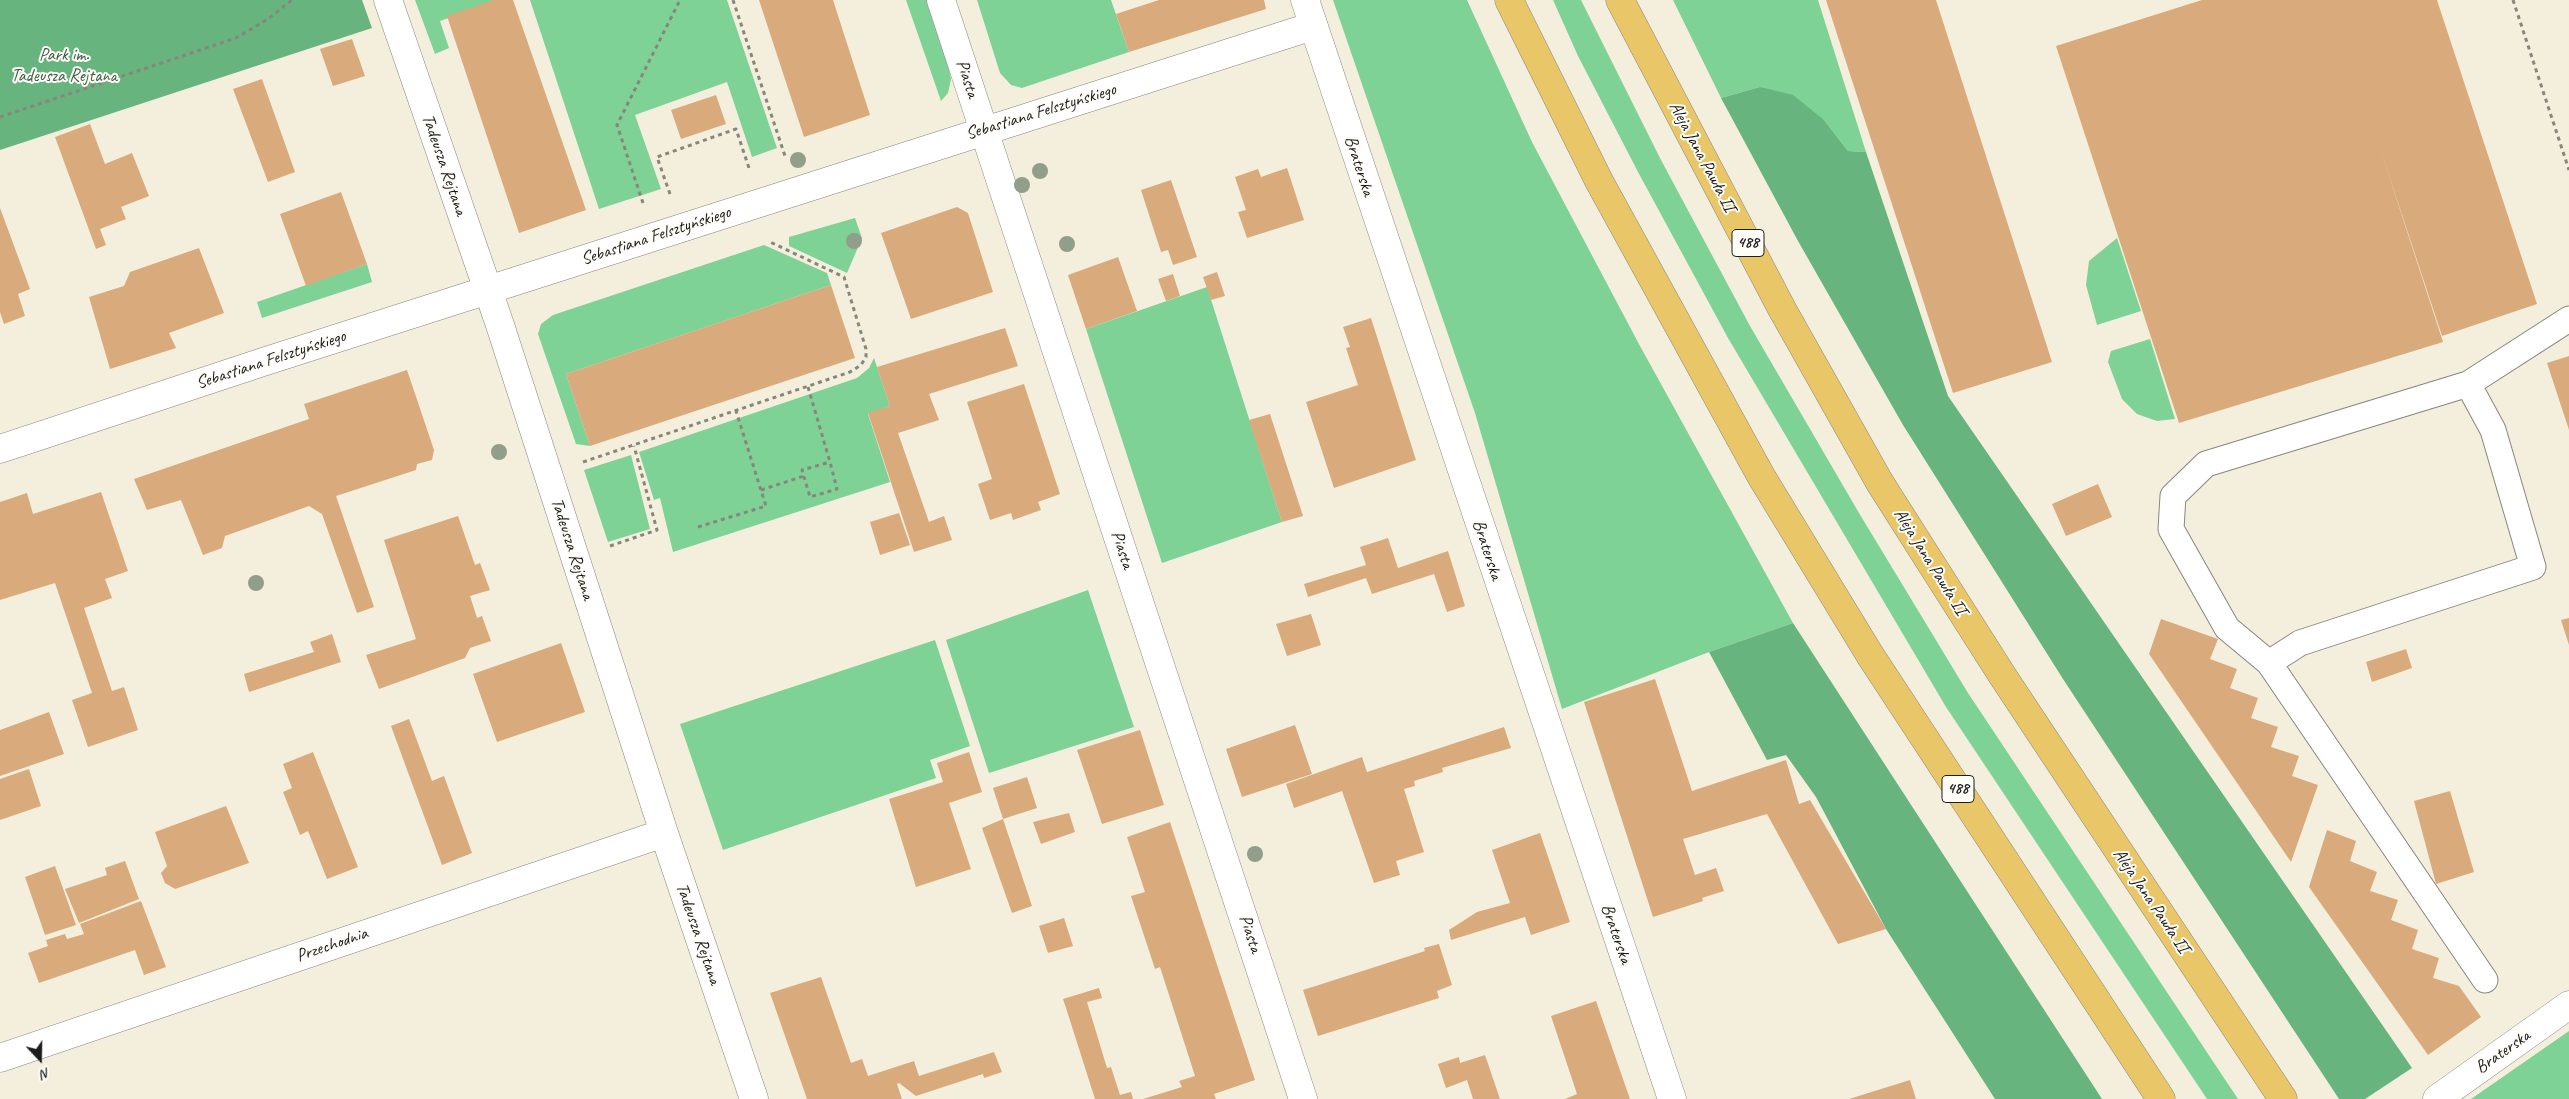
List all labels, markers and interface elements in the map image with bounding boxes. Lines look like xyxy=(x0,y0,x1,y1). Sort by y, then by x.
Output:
park label: Park im. Tadeusza Rejtana xyxy=(11,44,117,86)
street label: Piasta xyxy=(951,57,983,101)
street label: Sebastiana Felsztyńskiego xyxy=(963,79,1119,145)
street label: Aleja Jana Pawła II xyxy=(1664,98,1740,216)
street label: Tadeusza Rejtana xyxy=(417,111,471,219)
street label: Braterska xyxy=(1339,133,1379,199)
street label: Sebastiana Felsztyńskiego xyxy=(579,202,733,270)
road number: 488 xyxy=(1732,230,1764,256)
street label: Sebastiana Felsztyńskiego xyxy=(194,326,348,394)
street label: Tadeusza Rejtana xyxy=(545,495,599,603)
street label: Aleja Jana Pawła II xyxy=(1889,505,1971,619)
street label: Braterska xyxy=(1467,517,1507,583)
street label: Piasta xyxy=(1106,528,1138,572)
road number: 488 xyxy=(1942,776,1974,802)
street label: Aleja Jana Pawła II xyxy=(2108,845,2194,957)
street label: Tadeusza Rejtana xyxy=(671,880,725,988)
street label: Braterska xyxy=(1596,901,1636,967)
street label: Piasta xyxy=(1234,912,1266,956)
street label: Przechodnia xyxy=(293,923,371,967)
street label: Braterska xyxy=(2471,1025,2535,1079)
north arrow xyxy=(15,1034,65,1084)
text: N xyxy=(38,1064,53,1083)

